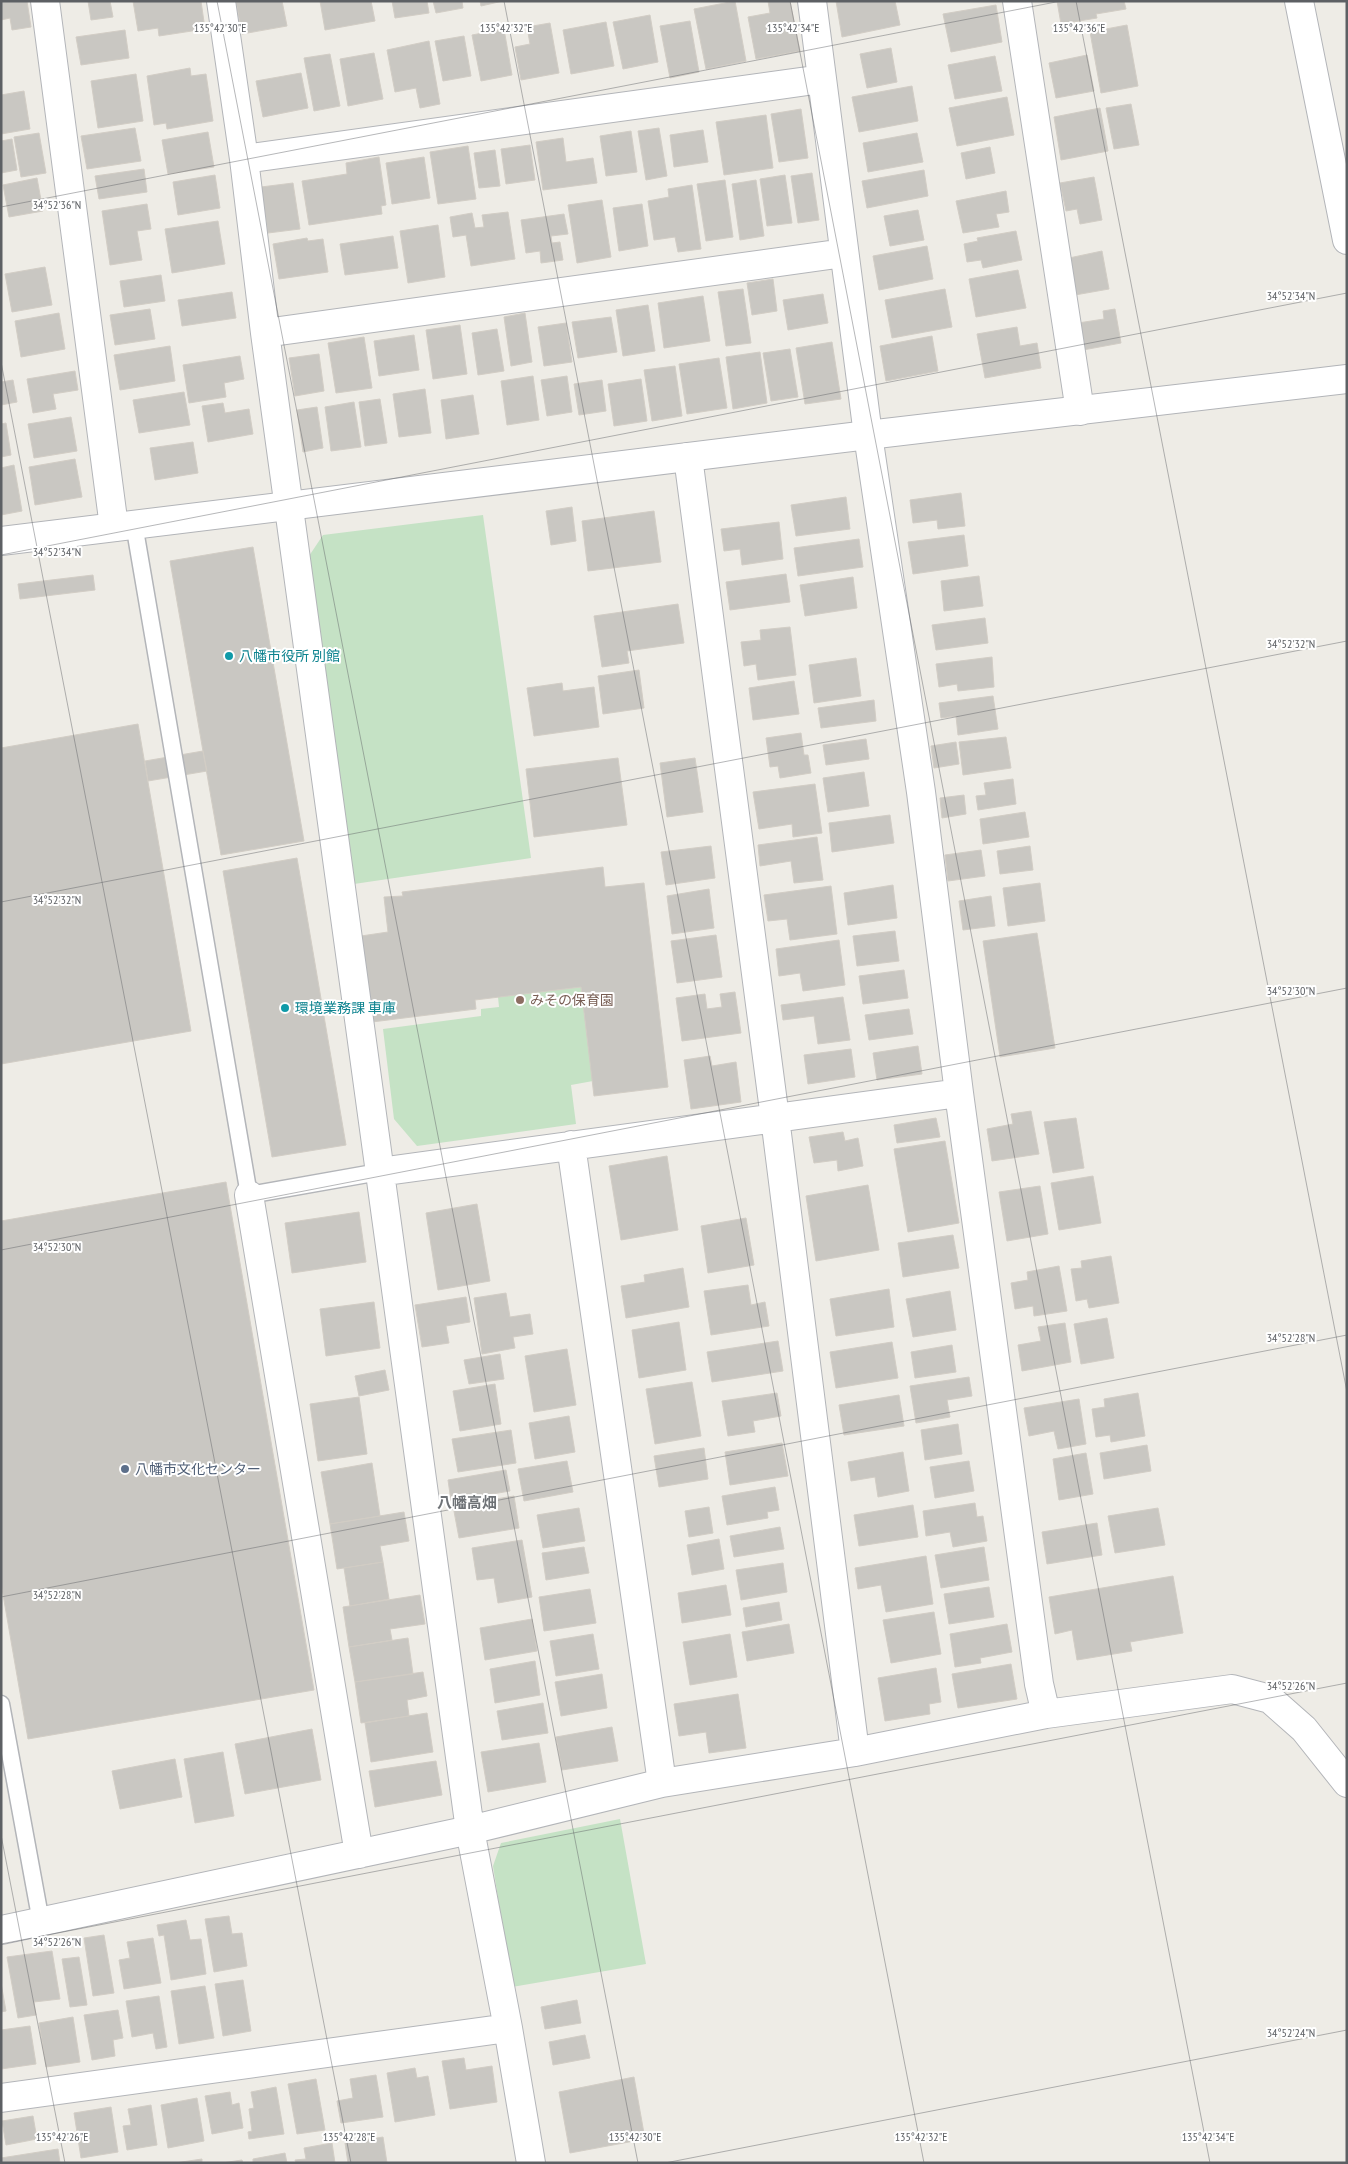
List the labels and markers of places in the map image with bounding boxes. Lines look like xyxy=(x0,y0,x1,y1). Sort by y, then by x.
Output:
place label: 八幡市役所 別館 xyxy=(239,647,340,665)
marker: 八幡市役所 別館 xyxy=(223,650,235,662)
place label: みその保育園 xyxy=(530,991,614,1009)
marker: みその保育園 xyxy=(514,994,526,1006)
place label: 環境業務課 車庫 xyxy=(295,999,396,1017)
marker: 環境業務課 車庫 xyxy=(279,1002,291,1014)
place label: 八幡市文化センター xyxy=(135,1460,261,1478)
marker: 八幡市文化センター xyxy=(119,1463,131,1475)

